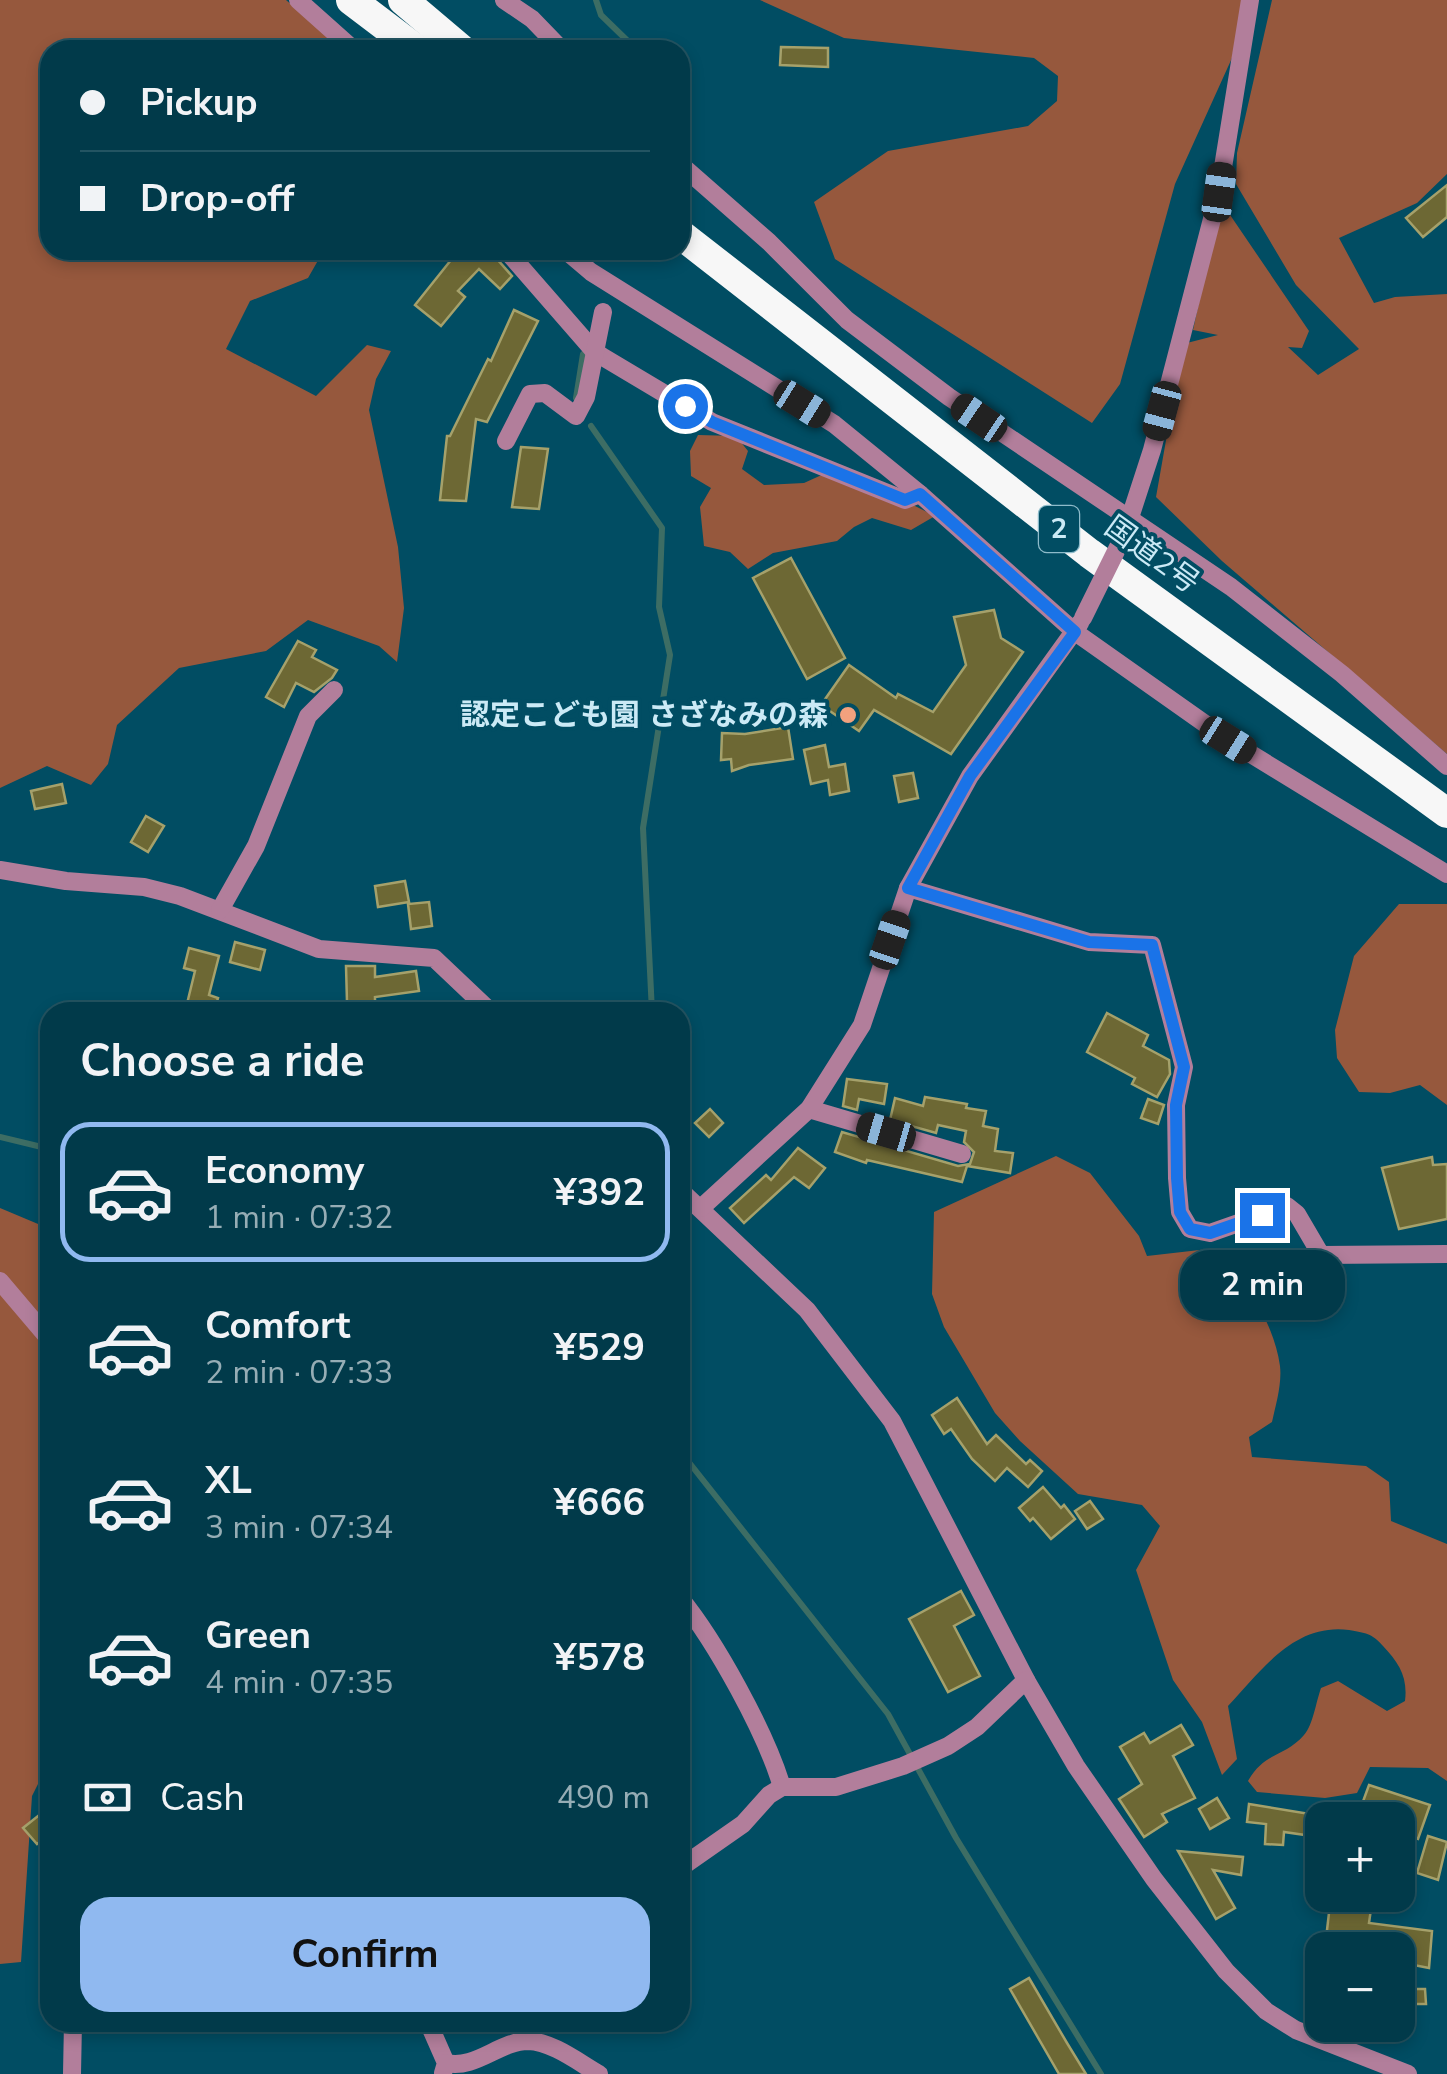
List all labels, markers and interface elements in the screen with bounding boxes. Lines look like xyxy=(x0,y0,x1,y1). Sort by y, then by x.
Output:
text: Pickup xyxy=(140,77,258,128)
car xyxy=(1200,160,1238,224)
text: Drop-off xyxy=(140,173,294,224)
car xyxy=(769,375,835,433)
car xyxy=(1140,378,1184,444)
route start xyxy=(663,384,708,429)
car xyxy=(946,389,1012,447)
road number: 2 xyxy=(1039,506,1079,552)
street label: 国道2号 xyxy=(1096,507,1208,603)
place label: 認定こども園 さざなみの森 xyxy=(460,695,828,736)
marker: 認定こども園 さざなみの森 xyxy=(837,704,859,726)
car xyxy=(1195,711,1261,769)
car xyxy=(866,907,914,973)
text: Choose a ride xyxy=(80,1031,365,1092)
car xyxy=(853,1109,919,1155)
text: Economy xyxy=(205,1145,364,1196)
icon: car xyxy=(85,1147,175,1237)
text: ¥392 xyxy=(554,1167,645,1218)
route end xyxy=(1240,1193,1285,1238)
text: 1 min · 07:32 xyxy=(205,1196,393,1239)
callout: 2 min xyxy=(1180,1250,1344,1320)
text: 2 min xyxy=(1221,1263,1304,1306)
text: Comfort xyxy=(205,1300,350,1351)
icon: car xyxy=(85,1302,175,1392)
text: ¥529 xyxy=(554,1322,645,1373)
text: 2 min · 07:33 xyxy=(205,1351,393,1394)
text: XL xyxy=(205,1455,252,1506)
icon: car xyxy=(85,1457,175,1547)
text: ¥666 xyxy=(554,1477,645,1528)
text: 3 min · 07:34 xyxy=(205,1506,393,1549)
text: Green xyxy=(205,1610,311,1661)
icon: car xyxy=(85,1612,175,1702)
text: ¥578 xyxy=(554,1632,645,1683)
text: 4 min · 07:35 xyxy=(205,1661,393,1704)
icon: cash xyxy=(80,1770,135,1825)
text: Cash xyxy=(160,1772,245,1823)
text: 490 m xyxy=(557,1776,650,1819)
map controls xyxy=(1305,1802,1415,2042)
button: + xyxy=(1305,1802,1415,1912)
button: Confirm xyxy=(80,1897,650,2012)
button: − xyxy=(1305,1932,1415,2042)

